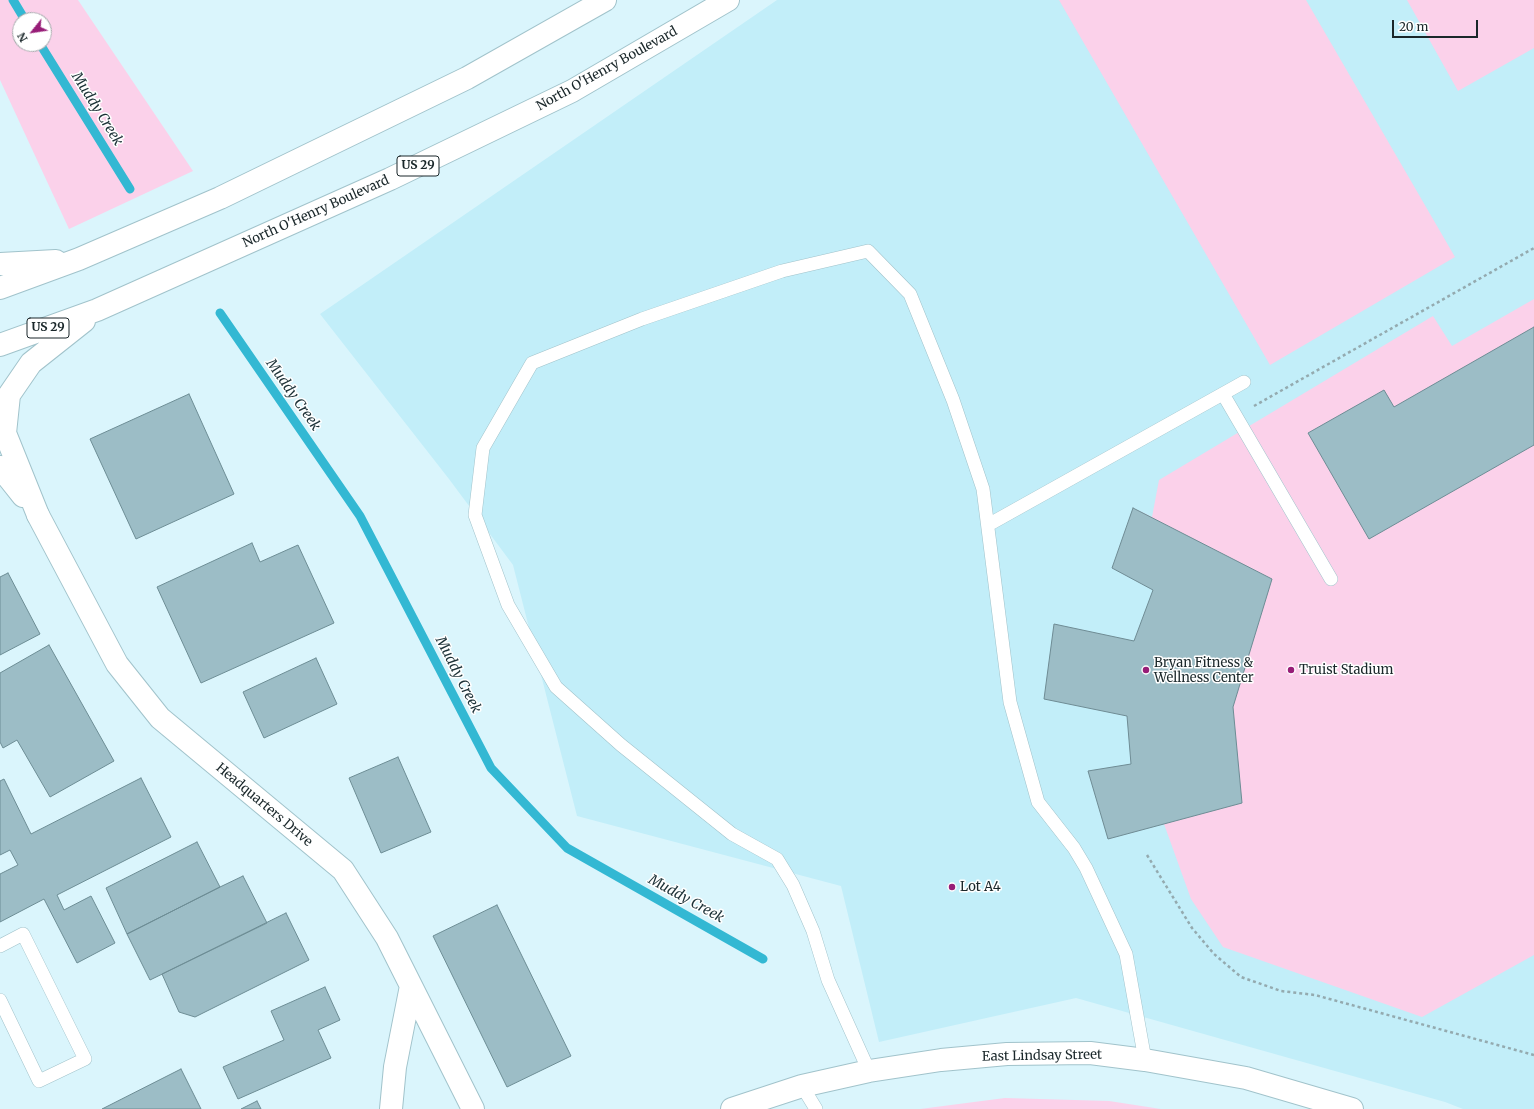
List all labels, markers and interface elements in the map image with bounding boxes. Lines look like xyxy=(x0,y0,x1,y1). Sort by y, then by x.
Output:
north arrow xyxy=(12,12,52,52)
scale bar xyxy=(1394,12,1480,38)
text: 20 m xyxy=(1399,19,1428,34)
street label: North O'Henry Boulevard xyxy=(534,24,680,114)
text: N xyxy=(14,30,31,45)
water label: Muddy Creek xyxy=(68,69,126,149)
road number: US 29 xyxy=(397,156,439,176)
street label: North O'Henry Boulevard xyxy=(240,173,392,251)
road number: US 29 xyxy=(27,318,69,338)
water label: Muddy Creek xyxy=(262,356,324,434)
water label: Muddy Creek xyxy=(432,634,484,716)
place label: Bryan Fitness & Wellness Center xyxy=(1154,655,1254,686)
place label: Truist Stadium xyxy=(1299,662,1393,678)
marker: Bryan Fitness & Wellness Center xyxy=(1141,665,1151,675)
marker: Truist Stadium xyxy=(1286,665,1296,675)
street label: Headquarters Drive xyxy=(213,760,315,850)
water label: Muddy Creek xyxy=(645,871,727,927)
place label: Lot A4 xyxy=(960,879,1001,895)
marker: Lot A4 xyxy=(947,882,957,892)
street label: East Lindsay Street xyxy=(982,1047,1102,1065)

